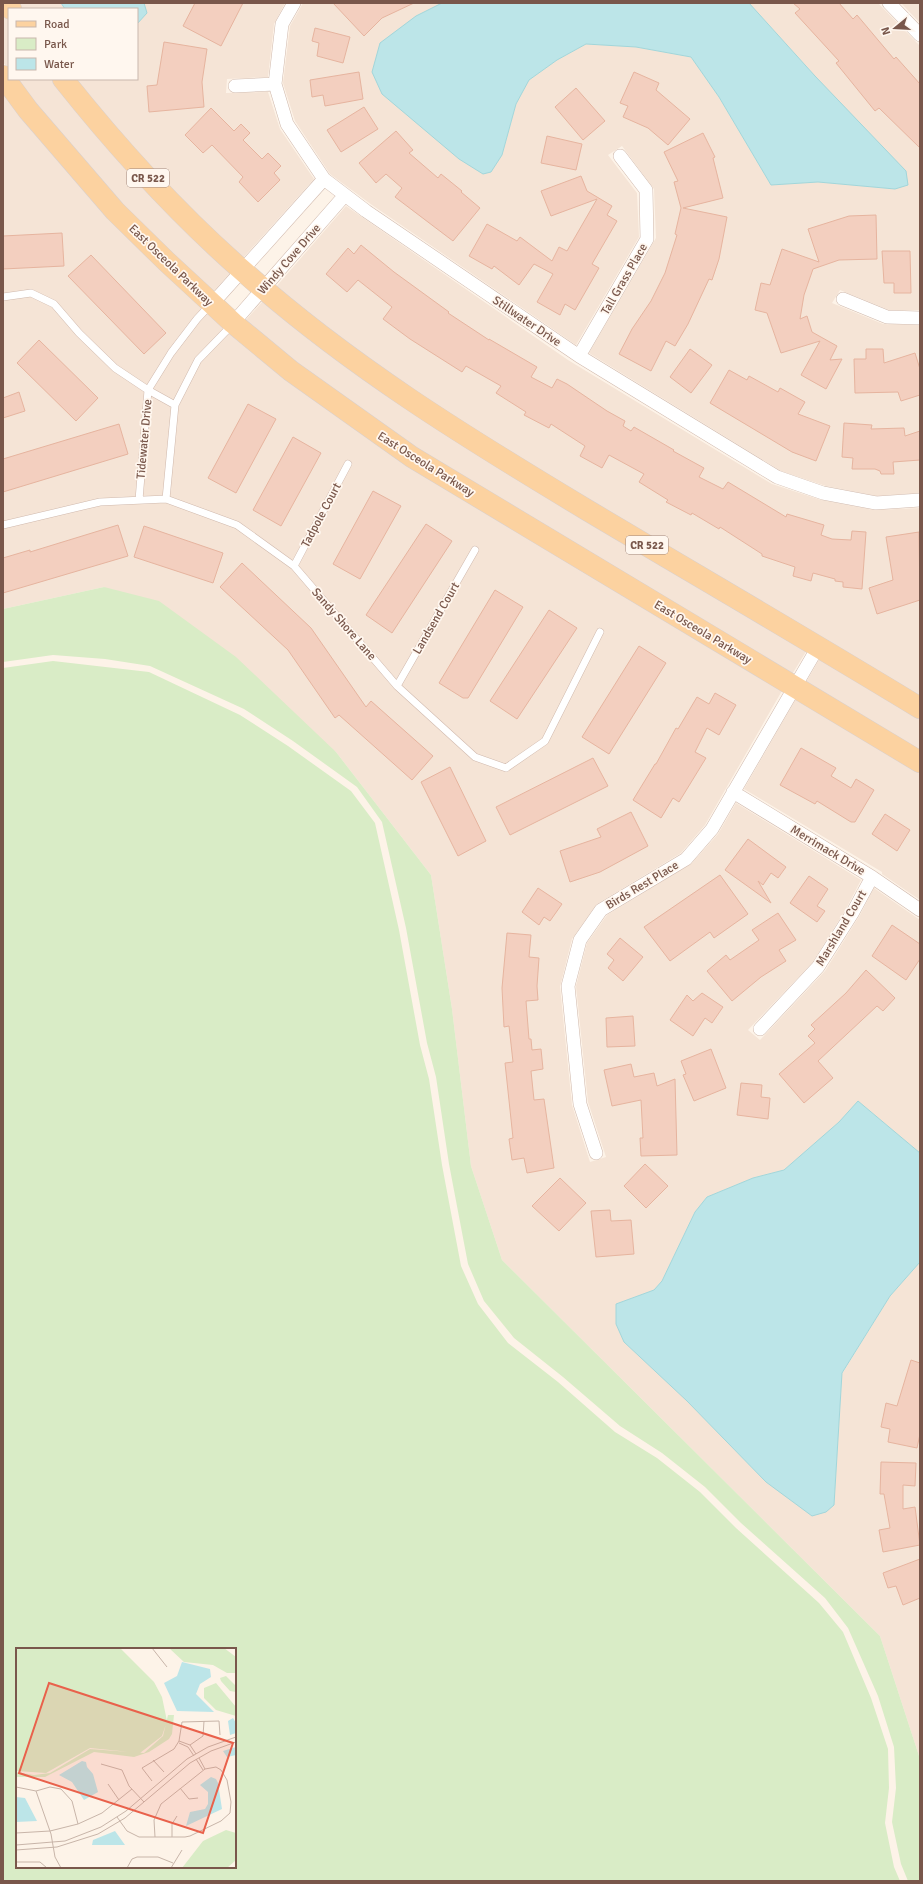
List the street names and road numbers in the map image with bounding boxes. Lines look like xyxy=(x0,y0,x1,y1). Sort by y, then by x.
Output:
road number: CR 522 xyxy=(127,169,169,187)
street label: East Osceola Parkway xyxy=(125,221,216,310)
street label: Windy Cove Drive xyxy=(255,221,324,298)
street label: Tall Grass Place xyxy=(598,241,651,318)
street label: Stillwater Drive xyxy=(490,293,564,350)
street label: Tidewater Drive xyxy=(134,399,155,479)
street label: East Osceola Parkway xyxy=(375,429,477,500)
street label: Tadpole Court xyxy=(298,480,345,550)
road number: CR 522 xyxy=(626,536,668,554)
street label: Landsend Court xyxy=(410,580,463,657)
street label: Sandy Shore Lane xyxy=(308,585,379,664)
street label: East Osceola Parkway xyxy=(651,597,755,668)
street label: Merrimack Drive xyxy=(788,822,868,879)
street label: Birds Rest Place xyxy=(603,858,681,913)
street label: Marshland Court xyxy=(813,888,870,969)

